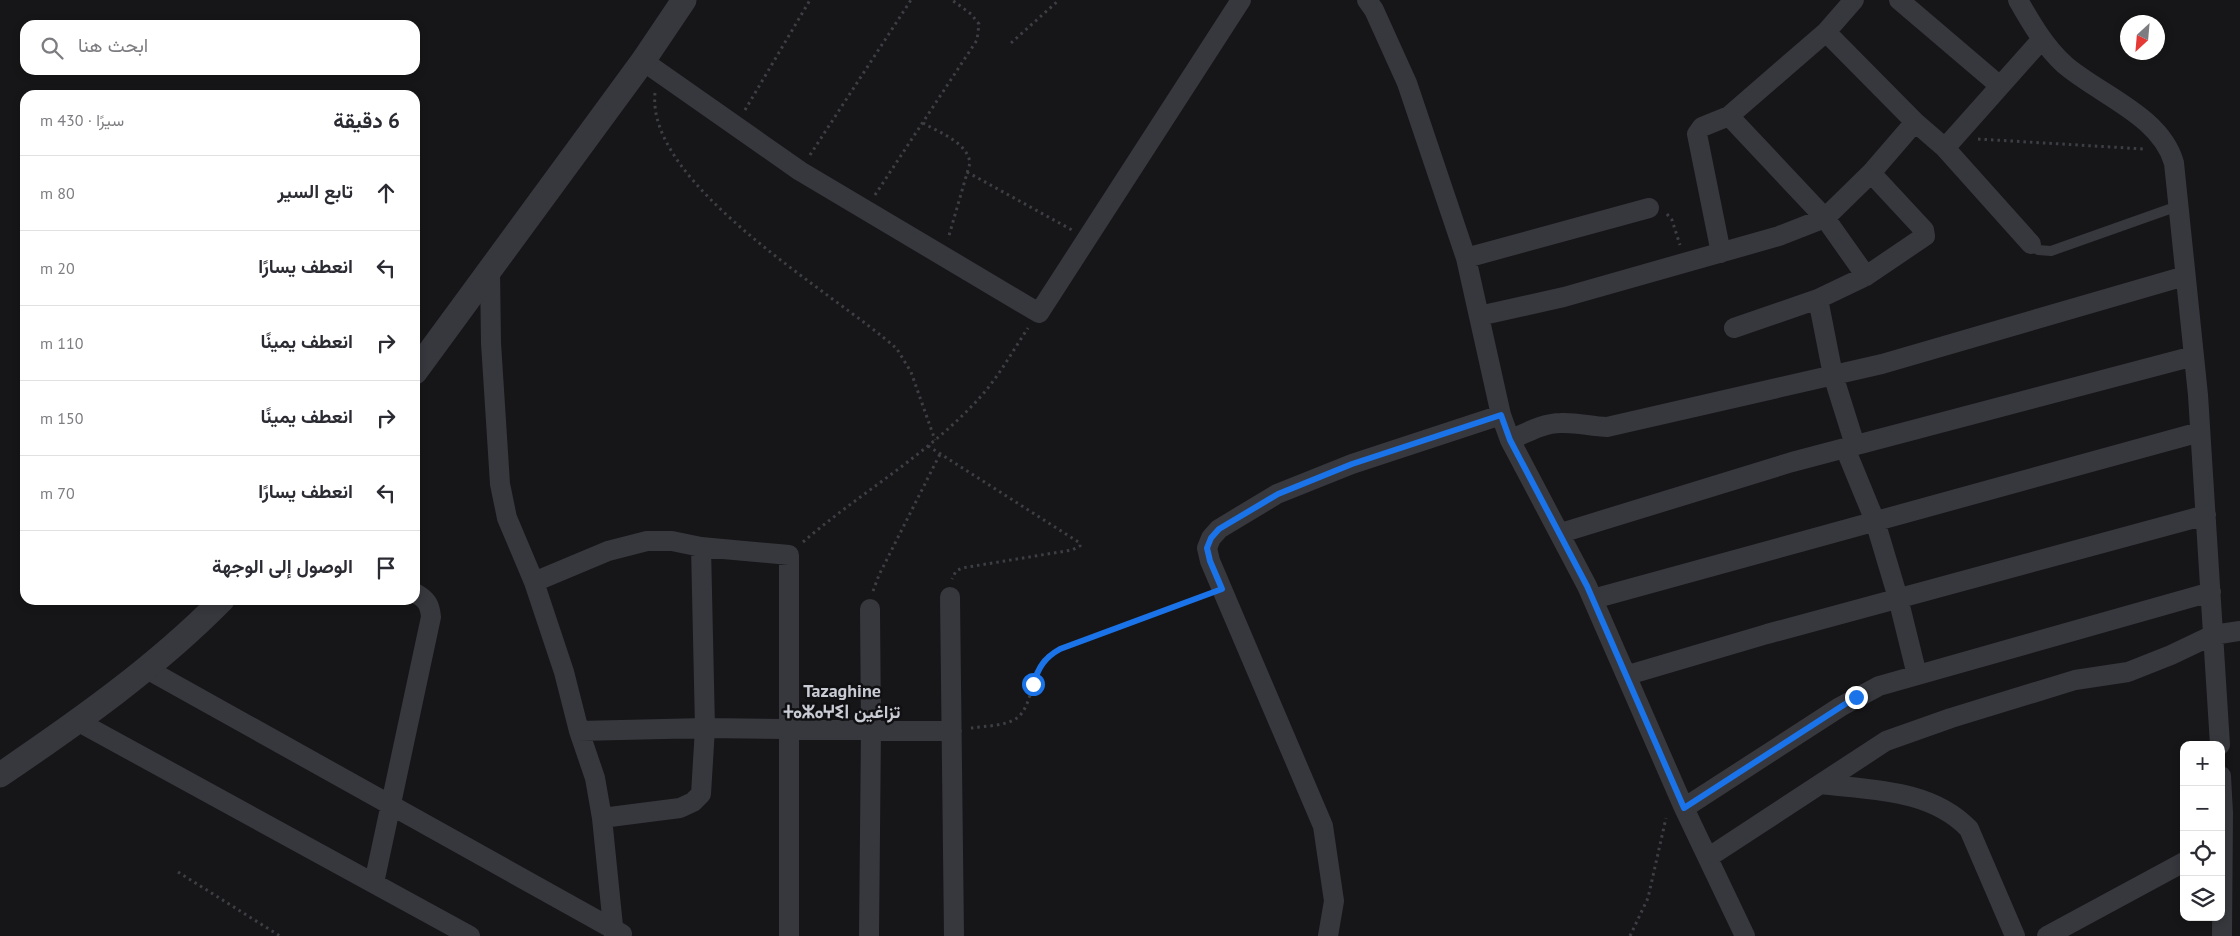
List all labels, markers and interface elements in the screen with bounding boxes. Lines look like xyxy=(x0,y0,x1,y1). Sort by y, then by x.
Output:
north arrow xyxy=(2120,15,2165,60)
search box xyxy=(20,20,420,75)
text: ابحث هنا xyxy=(78,33,148,57)
icon: search xyxy=(38,34,66,62)
text: 6 دقيقة xyxy=(333,107,400,134)
text: سيرًا · 430 m xyxy=(40,110,124,130)
text: تابع السير xyxy=(277,179,353,203)
icon: ahead xyxy=(372,179,400,207)
text: 80 m xyxy=(40,183,75,203)
text: انعطف يسارًا xyxy=(258,254,353,278)
icon: left xyxy=(372,254,400,282)
text: 20 m xyxy=(40,258,75,278)
text: انعطف يمينًا xyxy=(261,329,353,353)
icon: right xyxy=(372,329,400,357)
text: 110 m xyxy=(40,333,83,353)
text: انعطف يمينًا xyxy=(261,404,353,428)
icon: right xyxy=(372,404,400,432)
text: 150 m xyxy=(40,408,83,428)
text: انعطف يسارًا xyxy=(258,479,353,503)
icon: left xyxy=(372,479,400,507)
text: 70 m xyxy=(40,483,75,503)
text: الوصول إلى الوجهة xyxy=(212,554,353,578)
icon: arrive xyxy=(372,554,400,582)
route start xyxy=(1022,673,1045,696)
district label: Tazaghine ⵜⴰⵣⴰⵖⵉⵏ تزاغين xyxy=(783,679,901,723)
route end xyxy=(1845,686,1868,709)
map controls xyxy=(2180,741,2225,921)
button: + xyxy=(2180,741,2225,786)
button: − xyxy=(2180,786,2225,831)
button: locate xyxy=(2180,831,2225,876)
button: layers xyxy=(2180,876,2225,921)

